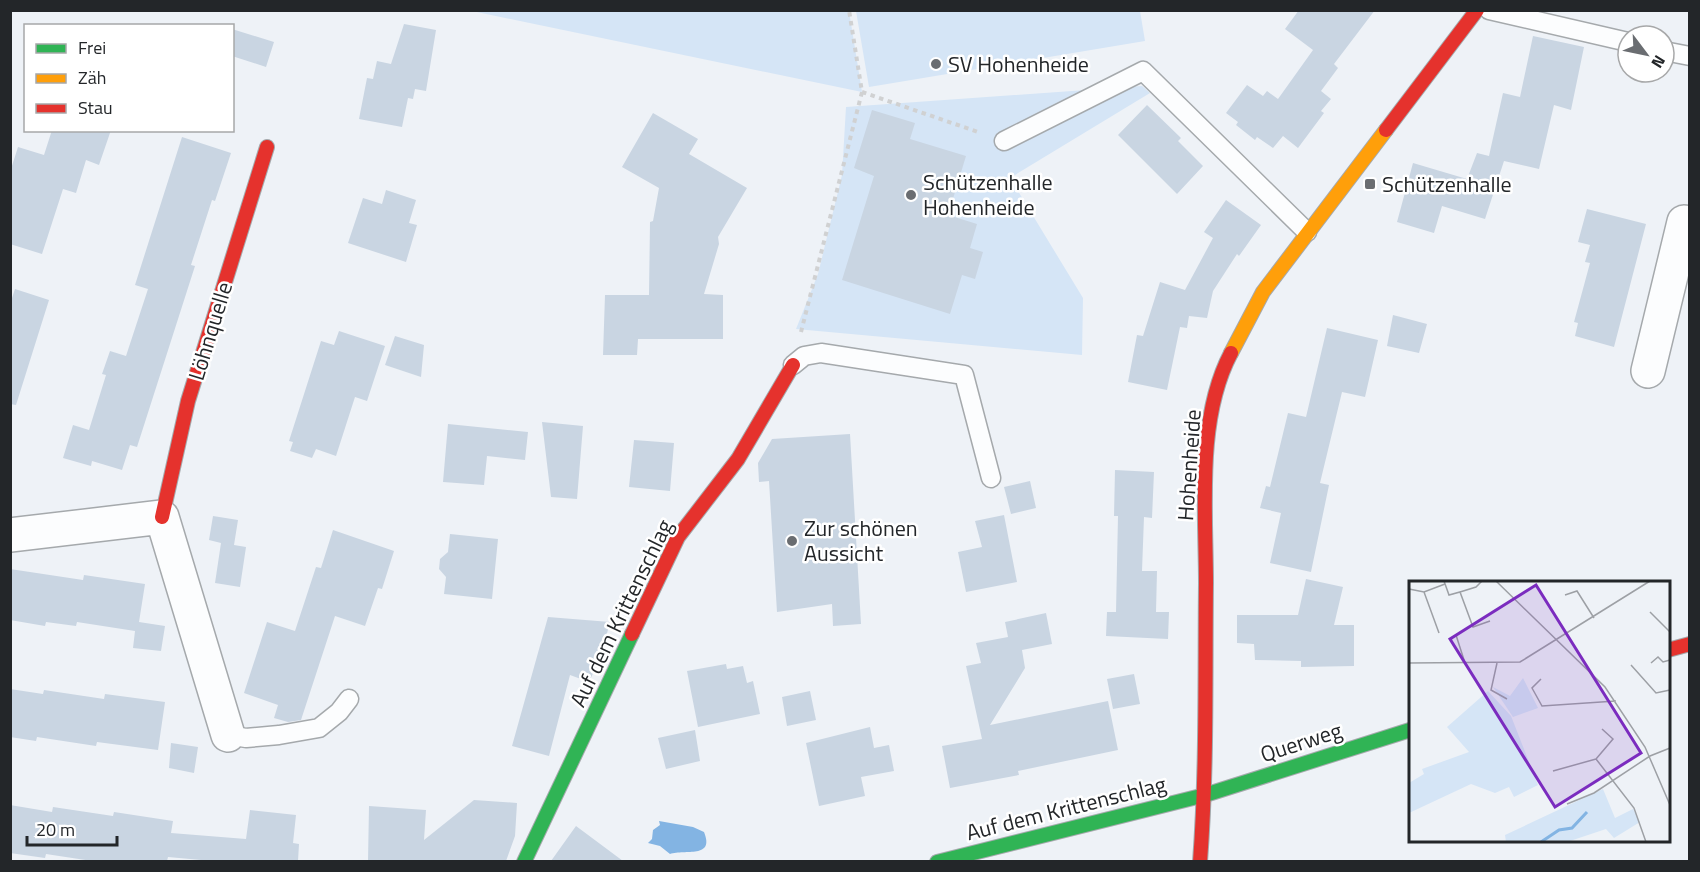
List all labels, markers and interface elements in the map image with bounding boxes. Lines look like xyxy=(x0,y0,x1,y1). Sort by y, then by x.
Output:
legend xyxy=(24,24,234,132)
north arrow xyxy=(1616,24,1676,84)
text: Frei xyxy=(78,34,106,61)
place label: SV Hohenheide xyxy=(948,47,1089,81)
text: N xyxy=(1646,51,1672,73)
marker: SV Hohenheide xyxy=(929,57,943,71)
text: Zäh xyxy=(78,64,106,91)
text: Stau xyxy=(78,94,113,121)
place label: Schützenhalle Hohenheide xyxy=(923,165,1053,224)
place label: Schützenhalle xyxy=(1382,167,1512,201)
marker: Schützenhalle xyxy=(1363,177,1377,191)
marker: Schützenhalle Hohenheide xyxy=(904,188,918,202)
street label: Löhnquelle xyxy=(179,278,241,384)
street label: Hohenheide xyxy=(1168,408,1210,522)
place label: Zur schönen Aussicht xyxy=(804,511,918,570)
street label: Auf dem Krittenschlag xyxy=(561,513,681,713)
marker: Zur schönen Aussicht xyxy=(785,534,799,548)
inset map xyxy=(1409,581,1670,842)
street label: Querweg xyxy=(1256,713,1346,771)
street label: Auf dem Krittenschlag xyxy=(962,767,1170,849)
scale bar xyxy=(27,809,117,847)
text: 20 m xyxy=(36,816,75,843)

